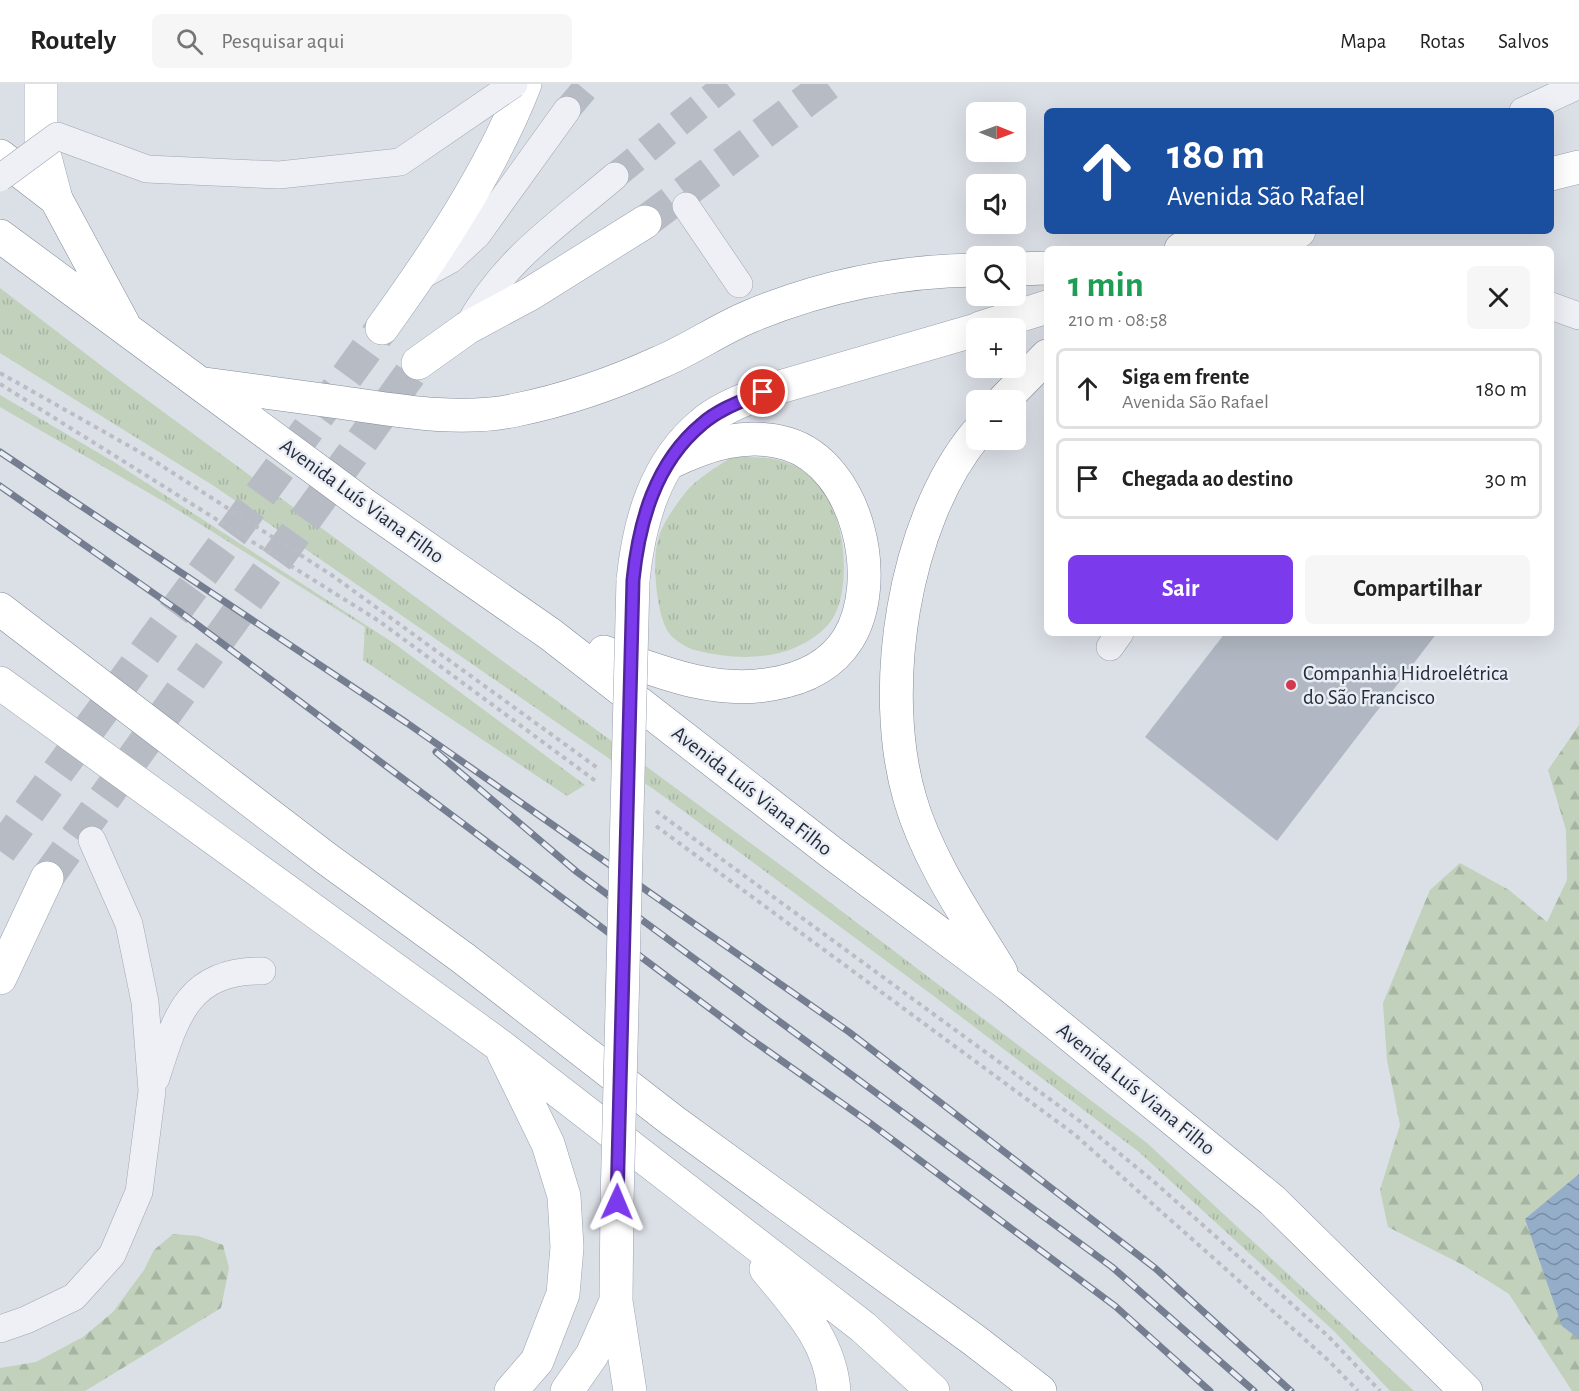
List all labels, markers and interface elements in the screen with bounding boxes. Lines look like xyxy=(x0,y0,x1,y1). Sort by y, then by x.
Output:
search box xyxy=(152,14,572,68)
icon: search xyxy=(173,25,206,58)
text: Routely xyxy=(30,27,116,55)
text: Pesquisar aqui xyxy=(221,30,345,52)
text: Mapa xyxy=(1340,31,1387,52)
text: Rotas xyxy=(1420,31,1465,52)
text: Salvos xyxy=(1498,31,1549,52)
north arrow xyxy=(966,102,1026,162)
map controls xyxy=(966,102,1026,450)
icon: ahead xyxy=(1068,132,1146,210)
text: 180 m xyxy=(1167,134,1265,176)
button: sound xyxy=(966,174,1026,234)
text: Avenida São Rafael xyxy=(1167,183,1365,210)
button: search xyxy=(966,246,1026,306)
button: close xyxy=(1467,266,1530,329)
text: 1 min xyxy=(1068,267,1144,303)
text: 210 m · 08:58 xyxy=(1068,310,1167,330)
button: + xyxy=(966,318,1026,378)
pin xyxy=(737,366,788,417)
text: Siga em frente xyxy=(1122,366,1249,388)
icon: ahead xyxy=(1071,372,1104,405)
icon: arrive xyxy=(746,375,779,408)
text: 180 m xyxy=(1476,378,1527,400)
button: − xyxy=(966,390,1026,450)
text: Avenida São Rafael xyxy=(1122,392,1269,412)
street label: Avenida Luís Viana Filho xyxy=(276,435,448,567)
icon: arrive xyxy=(1071,462,1104,495)
text: Chegada ao destino xyxy=(1122,468,1293,490)
text: 30 m xyxy=(1485,468,1527,490)
button: Sair xyxy=(1068,555,1293,624)
button: Compartilhar xyxy=(1305,555,1530,624)
place label: Companhia Hidroelétrica do São Francisco xyxy=(1303,663,1509,708)
marker: Companhia Hidroelétrica do São Francisco xyxy=(1284,678,1298,692)
street label: Avenida Luís Viana Filho xyxy=(668,722,836,860)
street label: Avenida Luís Viana Filho xyxy=(1053,1019,1219,1159)
position arrow xyxy=(585,1170,649,1234)

